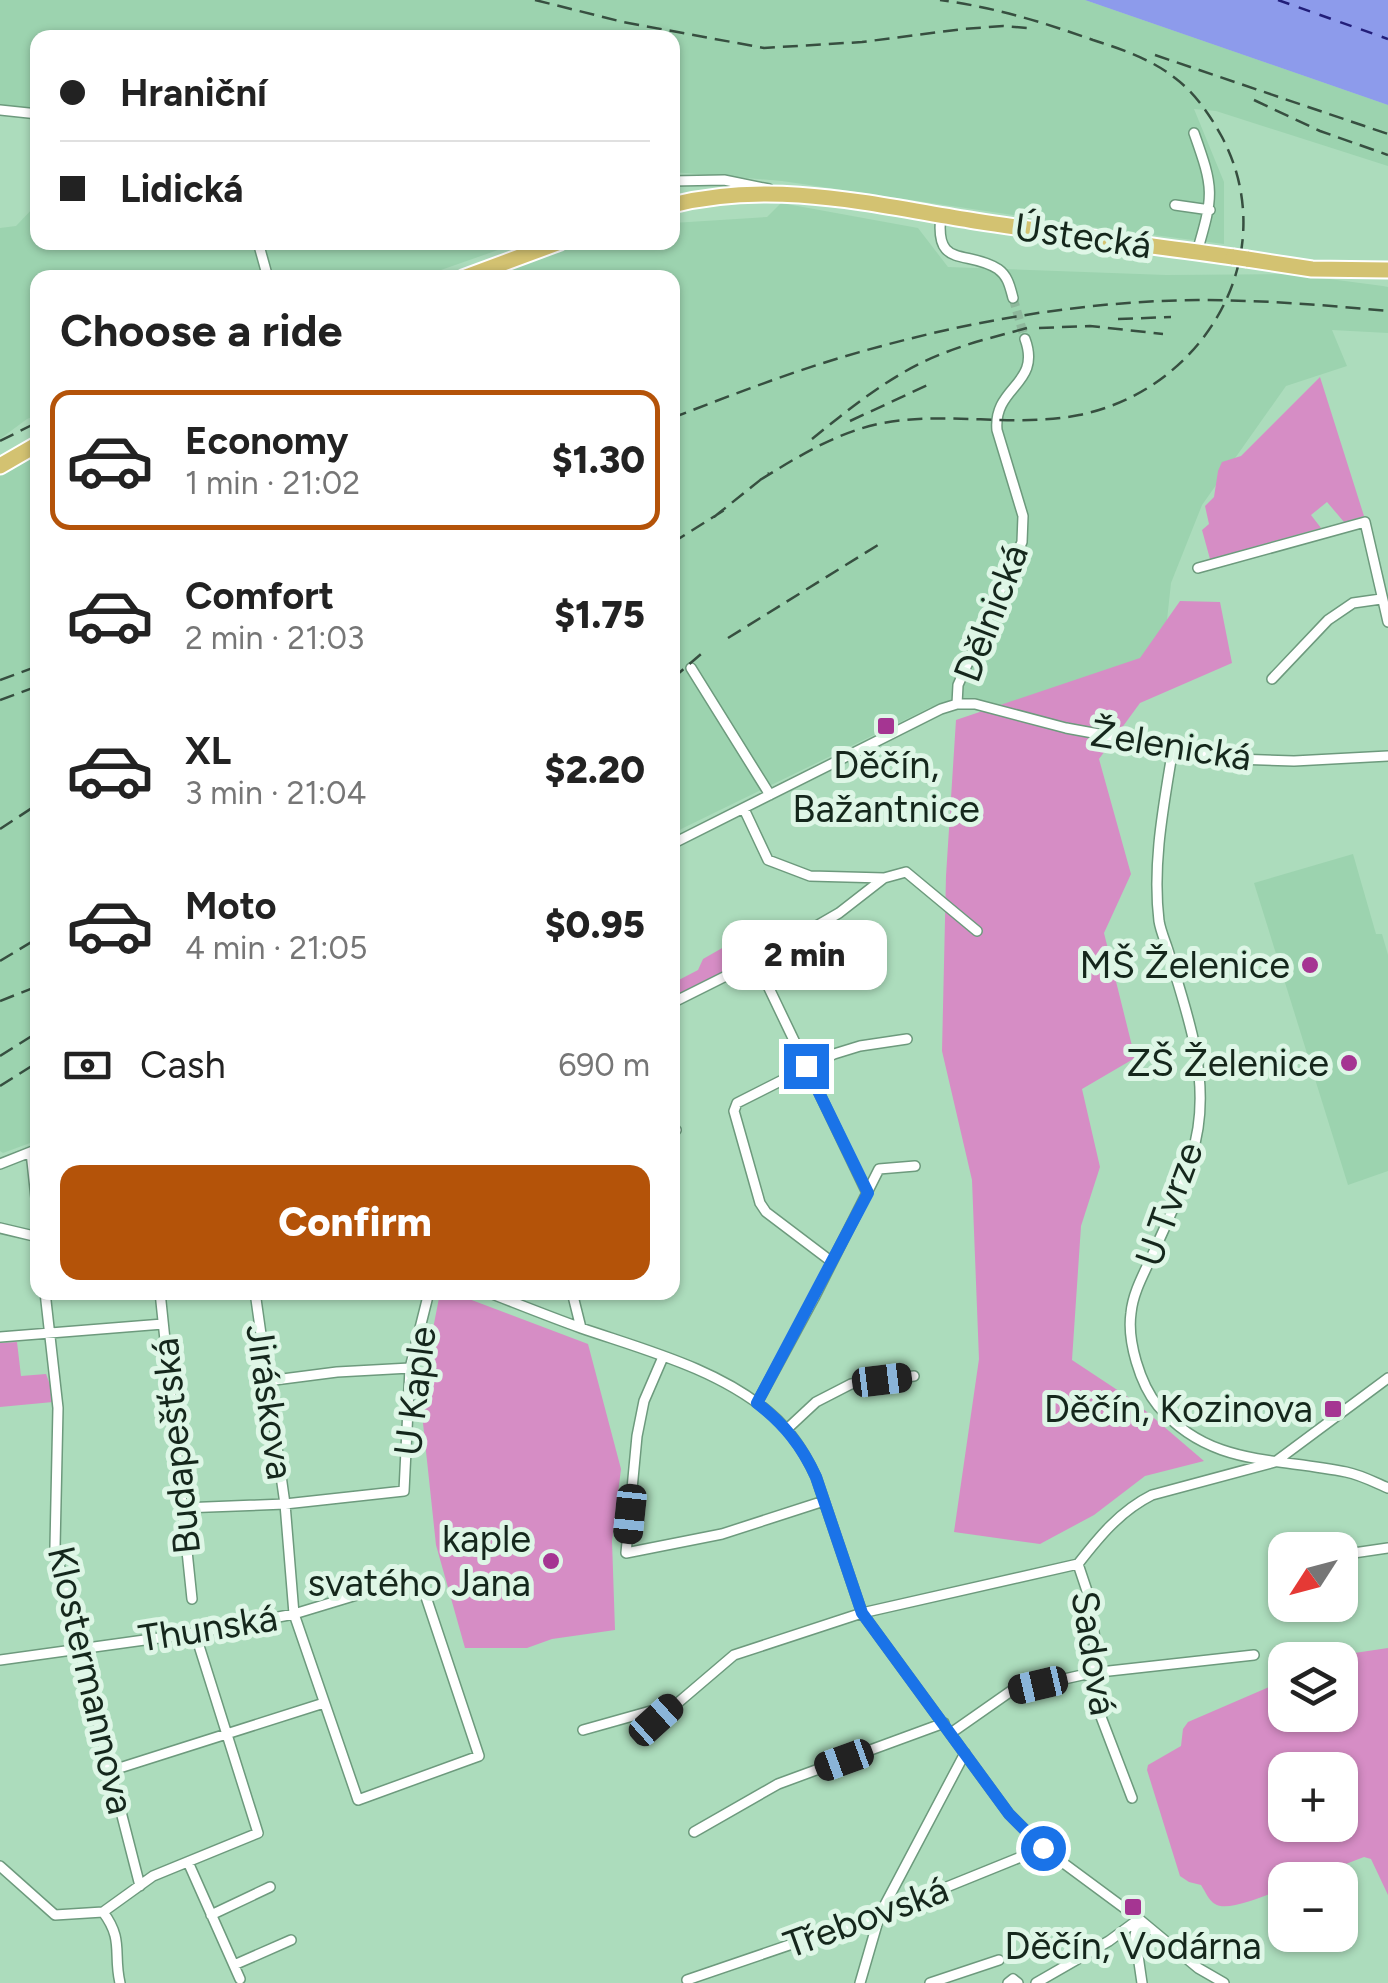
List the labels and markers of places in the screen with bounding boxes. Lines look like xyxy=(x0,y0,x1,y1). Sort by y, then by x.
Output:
marker: Děčín, Bažantnice xyxy=(875,715,897,737)
place label: Děčín, Bažantnice xyxy=(792,742,980,832)
place label: MŠ Želenice xyxy=(1080,942,1290,988)
marker: MŠ Želenice xyxy=(1299,954,1321,976)
place label: ZŠ Želenice xyxy=(1126,1040,1329,1086)
marker: ZŠ Želenice xyxy=(1338,1052,1360,1074)
place label: Děčín, Kozinova xyxy=(1044,1386,1313,1432)
marker: Děčín, Kozinova xyxy=(1322,1398,1344,1420)
place label: kaple svatého Jana xyxy=(307,1516,531,1606)
marker: kaple svatého Jana xyxy=(540,1550,562,1572)
marker: Děčín, Vodárna xyxy=(1122,1896,1144,1918)
place label: Děčín, Vodárna xyxy=(1004,1923,1262,1969)

